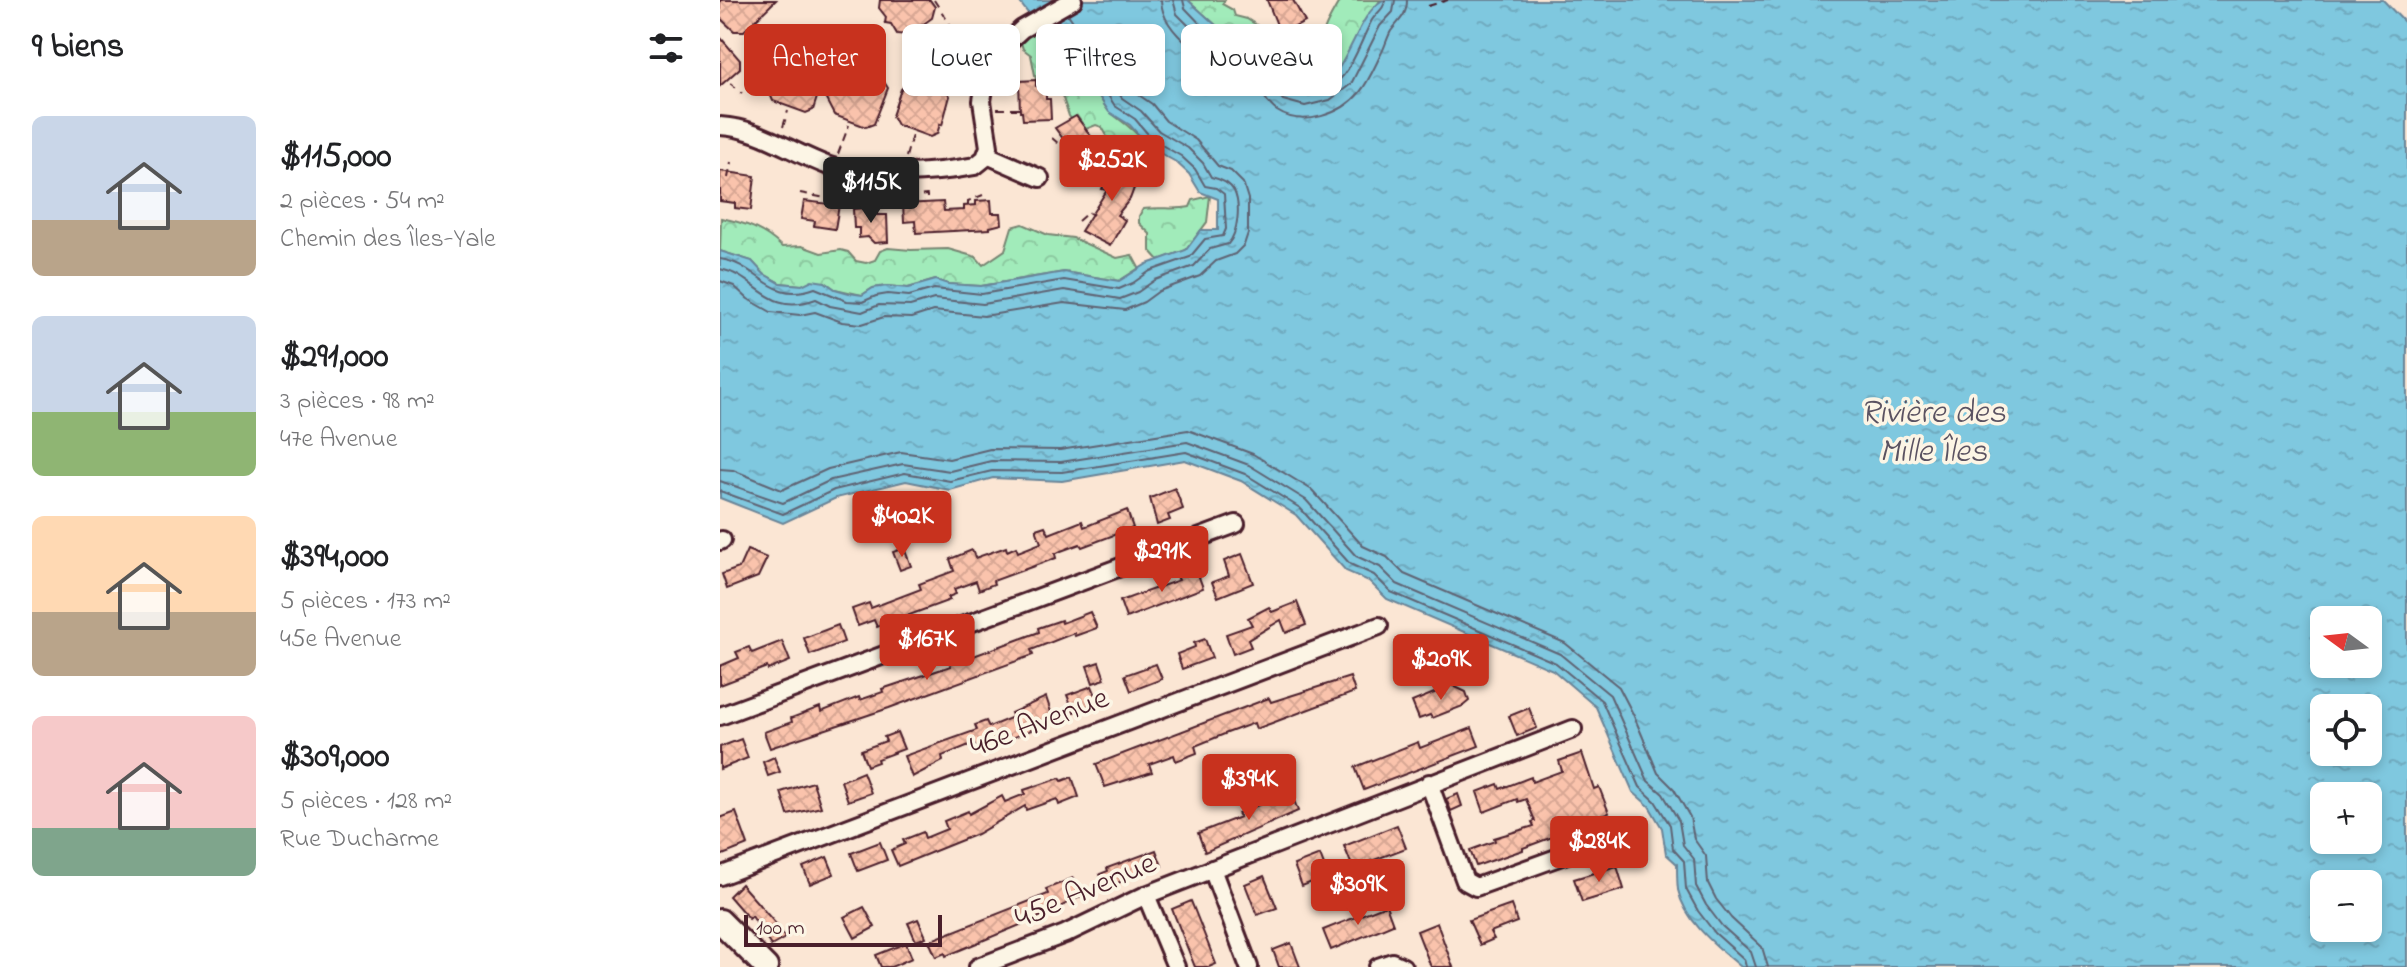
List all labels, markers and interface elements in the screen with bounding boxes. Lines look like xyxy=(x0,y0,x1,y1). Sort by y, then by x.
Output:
text: 9 biens xyxy=(32,23,124,73)
chip: Acheter xyxy=(744,24,886,96)
chip: Louer xyxy=(902,24,1020,96)
chip: Filtres xyxy=(1036,24,1165,96)
chip: Nouveau xyxy=(1181,24,1342,96)
icon: filters xyxy=(644,26,688,70)
text: $115,000 xyxy=(280,133,392,183)
pin: $252K xyxy=(1056,135,1168,203)
text: $252K xyxy=(1077,142,1147,180)
icon: home xyxy=(96,148,192,244)
pin: $115K xyxy=(815,157,927,225)
text: $115K xyxy=(841,164,901,202)
text: 2 pièces · 54 m² xyxy=(280,183,445,221)
text: Chemin des Îles-Yale xyxy=(280,221,496,259)
text: $291,000 xyxy=(280,333,388,383)
icon: home xyxy=(96,348,192,444)
text: 3 pièces · 98 m² xyxy=(280,383,435,421)
water label: Rivière des Mille Îles xyxy=(1860,389,2006,478)
text: 47e Avenue xyxy=(280,421,397,459)
pin: $402K xyxy=(846,491,958,559)
text: $402K xyxy=(870,498,934,536)
pin: $291K xyxy=(1106,526,1218,594)
text: $394,000 xyxy=(280,533,389,583)
text: $291K xyxy=(1133,533,1191,571)
icon: home xyxy=(96,548,192,644)
text: 5 pièces · 173 m² xyxy=(280,583,451,621)
north arrow xyxy=(2310,606,2382,678)
map controls xyxy=(2310,606,2382,942)
pin: $167K xyxy=(871,614,983,682)
text: 45e Avenue xyxy=(280,621,401,659)
text: $167K xyxy=(898,621,956,659)
pin: $209K xyxy=(1385,634,1497,702)
text: $209K xyxy=(1411,641,1471,679)
street label: 46e Avenue xyxy=(964,676,1117,772)
button: locate xyxy=(2310,694,2382,766)
text: $309,000 xyxy=(280,733,389,783)
icon: home xyxy=(96,748,192,844)
pin: $394K xyxy=(1193,754,1305,822)
text: $394K xyxy=(1220,761,1278,799)
button: + xyxy=(2310,782,2382,854)
text: 5 pièces · 128 m² xyxy=(280,783,452,821)
pin: $284K xyxy=(1543,816,1655,884)
text: Rue Ducharme xyxy=(280,821,439,859)
text: $284K xyxy=(1568,823,1630,861)
street label: 45e Avenue xyxy=(1008,841,1165,943)
pin: $309K xyxy=(1302,859,1414,927)
text: $309K xyxy=(1329,866,1387,904)
button: − xyxy=(2310,870,2382,942)
scale bar xyxy=(744,911,942,947)
text: 100 m xyxy=(756,913,805,945)

